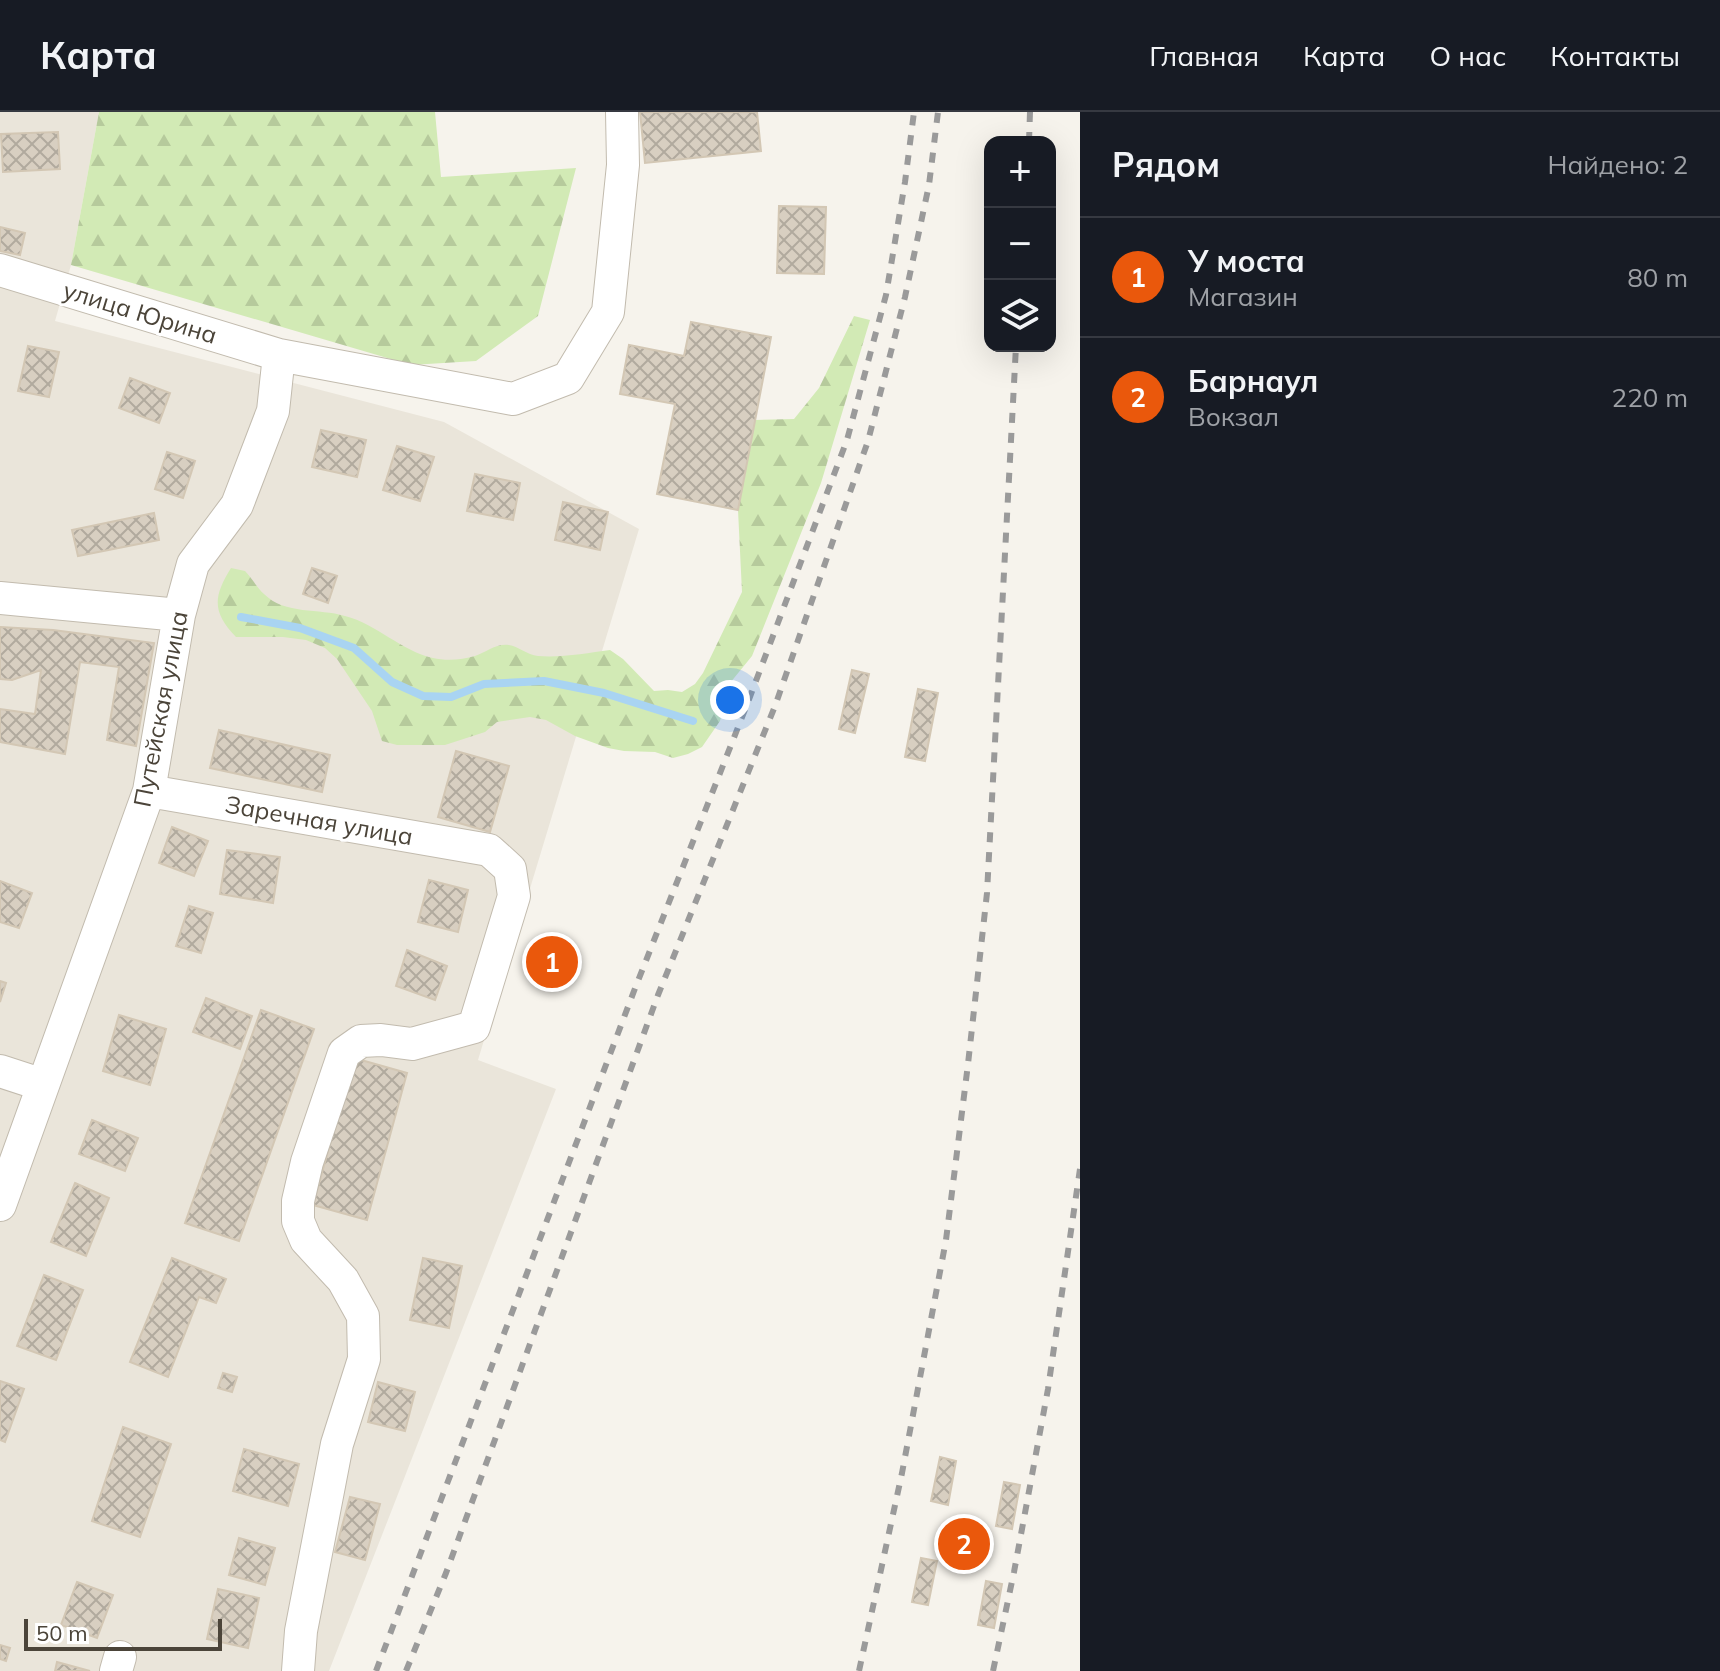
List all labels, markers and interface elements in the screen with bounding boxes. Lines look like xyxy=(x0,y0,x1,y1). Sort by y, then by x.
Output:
text: Карта xyxy=(40,31,157,79)
text: Главная xyxy=(1149,38,1259,73)
text: Карта xyxy=(1303,38,1385,73)
text: О нас xyxy=(1429,38,1506,73)
text: Контакты xyxy=(1550,38,1680,73)
map controls xyxy=(984,136,1056,352)
button: + xyxy=(984,136,1056,208)
text: Рядом xyxy=(1112,143,1220,186)
text: Найдено: 2 xyxy=(1548,148,1688,181)
button: − xyxy=(984,208,1056,280)
text: У моста xyxy=(1188,242,1305,280)
text: 1 xyxy=(1130,261,1146,294)
text: 80 m xyxy=(1627,261,1688,294)
street label: улица Юрина xyxy=(60,274,221,350)
button: layers xyxy=(984,280,1056,352)
text: Магазин xyxy=(1188,280,1298,313)
text: Барнаул xyxy=(1188,362,1318,400)
text: 2 xyxy=(1130,381,1146,414)
text: 220 m xyxy=(1612,381,1688,414)
text: Вокзал xyxy=(1188,400,1279,433)
street label: Путейская улица xyxy=(126,608,194,809)
your location xyxy=(710,680,750,720)
street label: Заречная улица xyxy=(223,789,415,851)
pin: 1 xyxy=(526,932,578,992)
pin: 2 xyxy=(938,1514,990,1574)
scale bar xyxy=(24,1615,222,1651)
text: 50 m xyxy=(36,1619,87,1647)

